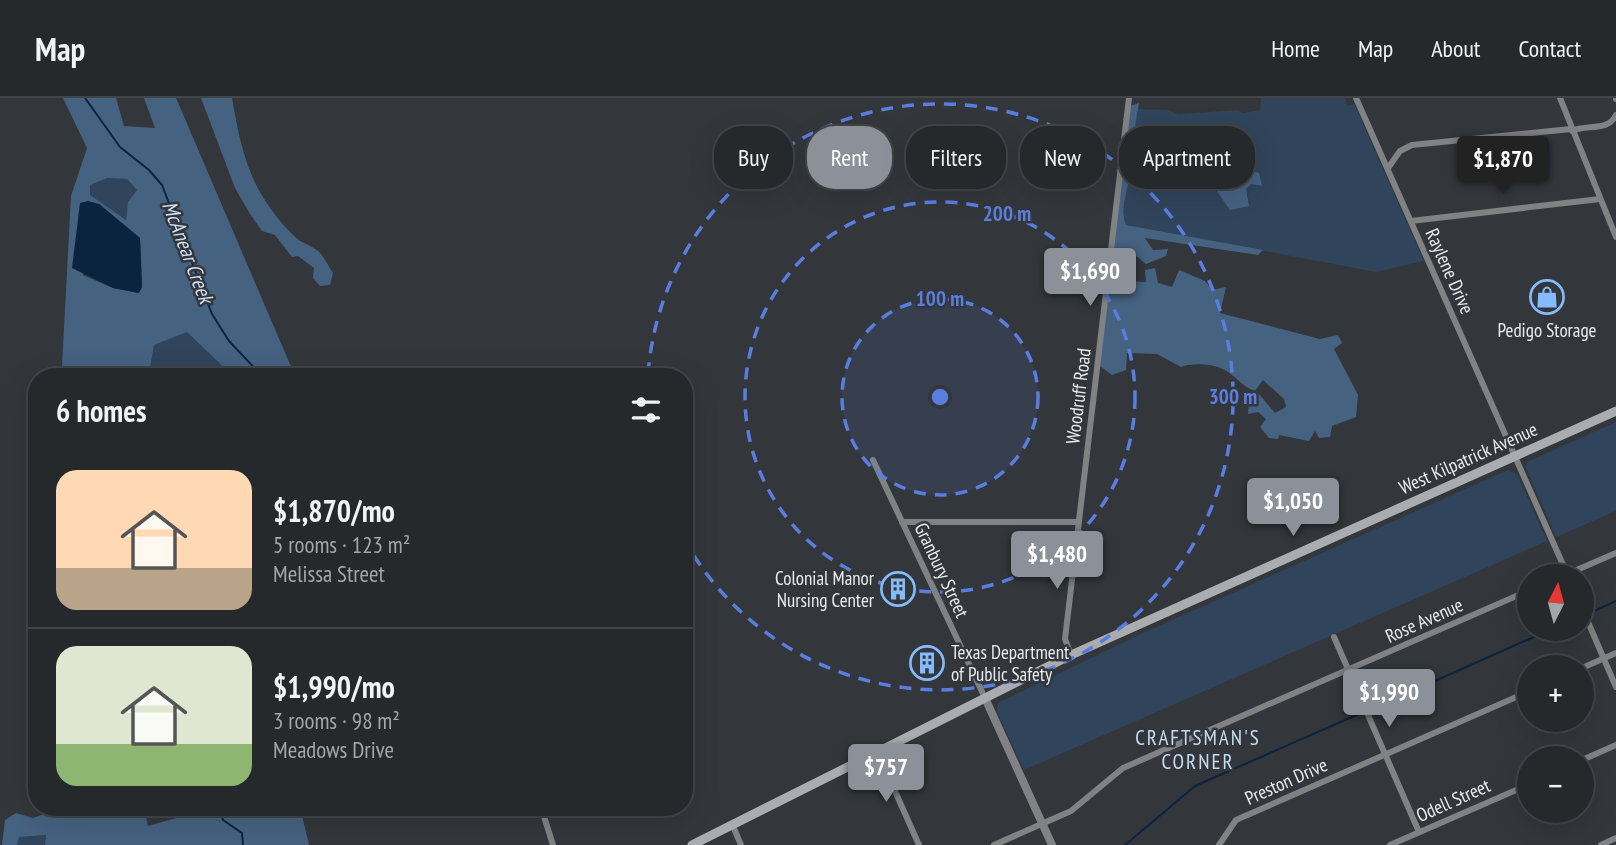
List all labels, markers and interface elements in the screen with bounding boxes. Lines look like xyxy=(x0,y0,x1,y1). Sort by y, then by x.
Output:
text: Map xyxy=(35,27,85,70)
text: Home xyxy=(1271,33,1320,64)
text: Map xyxy=(1358,33,1393,64)
text: About xyxy=(1431,33,1480,64)
text: Contact xyxy=(1518,33,1581,64)
chip: Buy xyxy=(714,126,793,189)
chip: Rent xyxy=(807,126,892,189)
chip: Filters xyxy=(906,126,1006,189)
chip: New xyxy=(1020,126,1105,189)
chip: Apartment xyxy=(1119,126,1255,189)
pin: $1,870 xyxy=(1446,136,1560,196)
text: $1,870 xyxy=(1473,144,1533,173)
water label: McAnear Creek xyxy=(156,197,221,310)
text: 200 m xyxy=(983,200,1031,227)
street label: Raylene Drive xyxy=(1421,225,1480,318)
pin: $1,690 xyxy=(1033,248,1147,308)
text: $1,690 xyxy=(1060,256,1120,285)
shop icon: Pedigo Storage xyxy=(1528,278,1566,316)
text: 100 m xyxy=(916,285,964,312)
place label: Pedigo Storage xyxy=(1498,318,1597,342)
street label: Woodruff Road xyxy=(1060,347,1096,445)
text: 300 m xyxy=(1209,383,1257,410)
centre of rings xyxy=(928,385,952,409)
text: 6 homes xyxy=(56,391,147,430)
icon: filters xyxy=(627,391,665,429)
street label: West Kilpatrick Avenue xyxy=(1395,417,1541,499)
pin: $1,050 xyxy=(1236,478,1350,538)
text: $1,050 xyxy=(1263,486,1323,515)
text: $1,870/mo xyxy=(273,491,395,530)
icon: home xyxy=(112,498,196,582)
street label: Granbury Street xyxy=(910,519,975,622)
text: 5 rooms · 123 m² xyxy=(273,530,410,559)
pin: $1,480 xyxy=(1000,532,1114,591)
text: $1,480 xyxy=(1027,539,1087,568)
text: Melissa Street xyxy=(273,559,385,588)
north arrow xyxy=(1517,564,1594,640)
map controls xyxy=(1517,564,1594,823)
place label: Colonial Manor Nursing Center xyxy=(775,566,875,612)
building icon: Colonial Manor Nursing Center xyxy=(879,570,917,608)
street label: Rose Avenue xyxy=(1381,592,1467,648)
place label: Texas Department of Public Safety xyxy=(951,640,1070,686)
building icon: Texas Department of Public Safety xyxy=(908,644,946,682)
button: + xyxy=(1517,655,1594,732)
text: $1,990/mo xyxy=(273,667,395,706)
pin: $1,990 xyxy=(1332,670,1446,729)
icon: home xyxy=(112,674,196,758)
text: $1,990 xyxy=(1359,677,1419,706)
text: 3 rooms · 98 m² xyxy=(273,706,400,735)
district label: CRAFTSMAN'S CORNER xyxy=(1135,724,1261,775)
text: Meadows Drive xyxy=(273,735,394,764)
pin: $757 xyxy=(845,744,927,804)
button: − xyxy=(1517,746,1594,823)
text: $757 xyxy=(864,752,908,781)
street label: Preston Drive xyxy=(1241,752,1331,810)
street label: Odell Street xyxy=(1412,773,1495,827)

